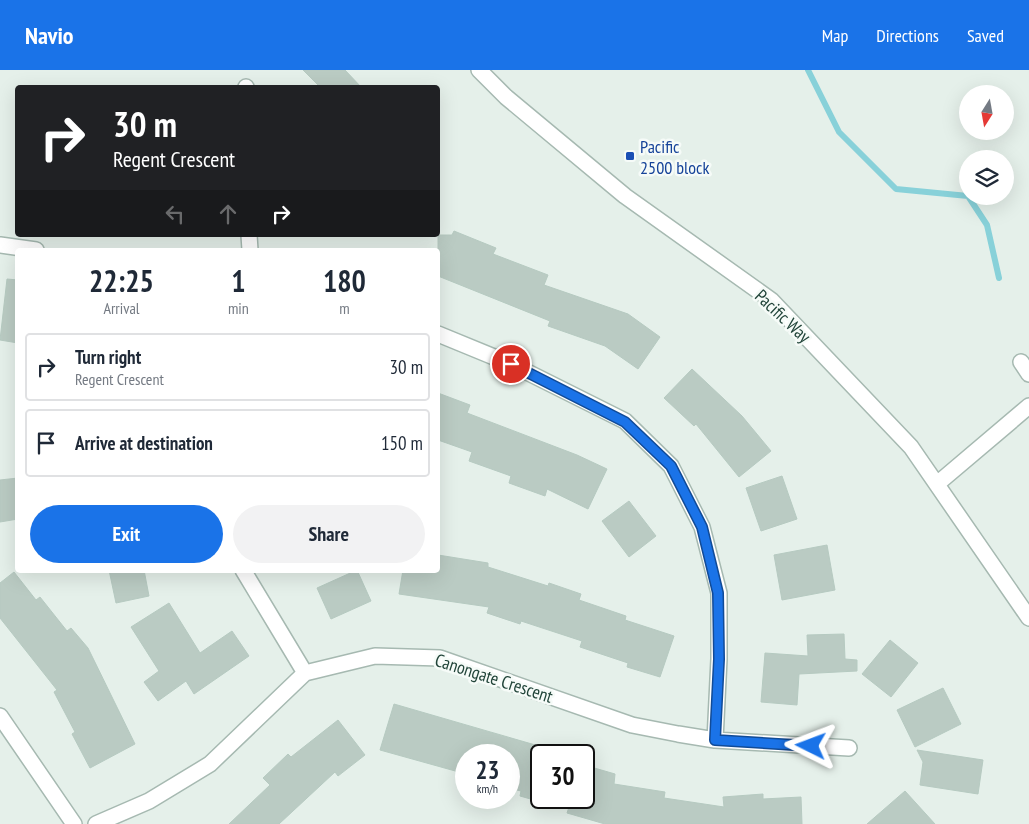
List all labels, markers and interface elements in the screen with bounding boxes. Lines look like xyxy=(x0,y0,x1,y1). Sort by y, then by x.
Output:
text: Navio xyxy=(25,20,74,51)
text: Map xyxy=(822,24,848,47)
text: Directions xyxy=(876,24,939,47)
text: Saved xyxy=(967,24,1004,47)
north arrow xyxy=(959,85,1014,140)
map controls xyxy=(959,85,1014,205)
text: 30 m xyxy=(113,101,177,147)
icon: right xyxy=(30,105,95,170)
place label: Pacific 2500 block xyxy=(640,135,709,179)
text: Regent Crescent xyxy=(113,145,235,173)
marker: Pacific 2500 block xyxy=(624,150,636,162)
button: layers xyxy=(959,150,1014,205)
icon: left xyxy=(161,200,189,228)
icon: ahead xyxy=(214,200,242,228)
icon: right xyxy=(267,200,295,228)
text: 22:25 xyxy=(89,261,154,300)
text: 1 xyxy=(231,261,246,300)
text: 180 xyxy=(323,261,366,300)
street label: Pacific Way xyxy=(750,284,816,348)
text: Arrival xyxy=(103,298,140,318)
text: min xyxy=(228,298,249,318)
text: m xyxy=(339,298,350,318)
pin xyxy=(490,343,532,385)
text: Turn right xyxy=(75,345,141,369)
icon: arrive xyxy=(497,350,525,378)
icon: right xyxy=(32,353,60,381)
text: 30 m xyxy=(390,355,423,379)
text: Regent Crescent xyxy=(75,369,164,389)
icon: arrive xyxy=(32,429,60,457)
text: Arrive at destination xyxy=(75,431,213,455)
text: 150 m xyxy=(381,431,423,455)
button: Exit xyxy=(30,505,223,563)
button: Share xyxy=(233,505,425,563)
street label: Canongate Crescent xyxy=(432,648,556,708)
position arrow xyxy=(784,719,836,771)
speed limit sign: 30 xyxy=(530,744,595,809)
text: 23 xyxy=(476,754,499,786)
text: km/h xyxy=(477,781,498,796)

